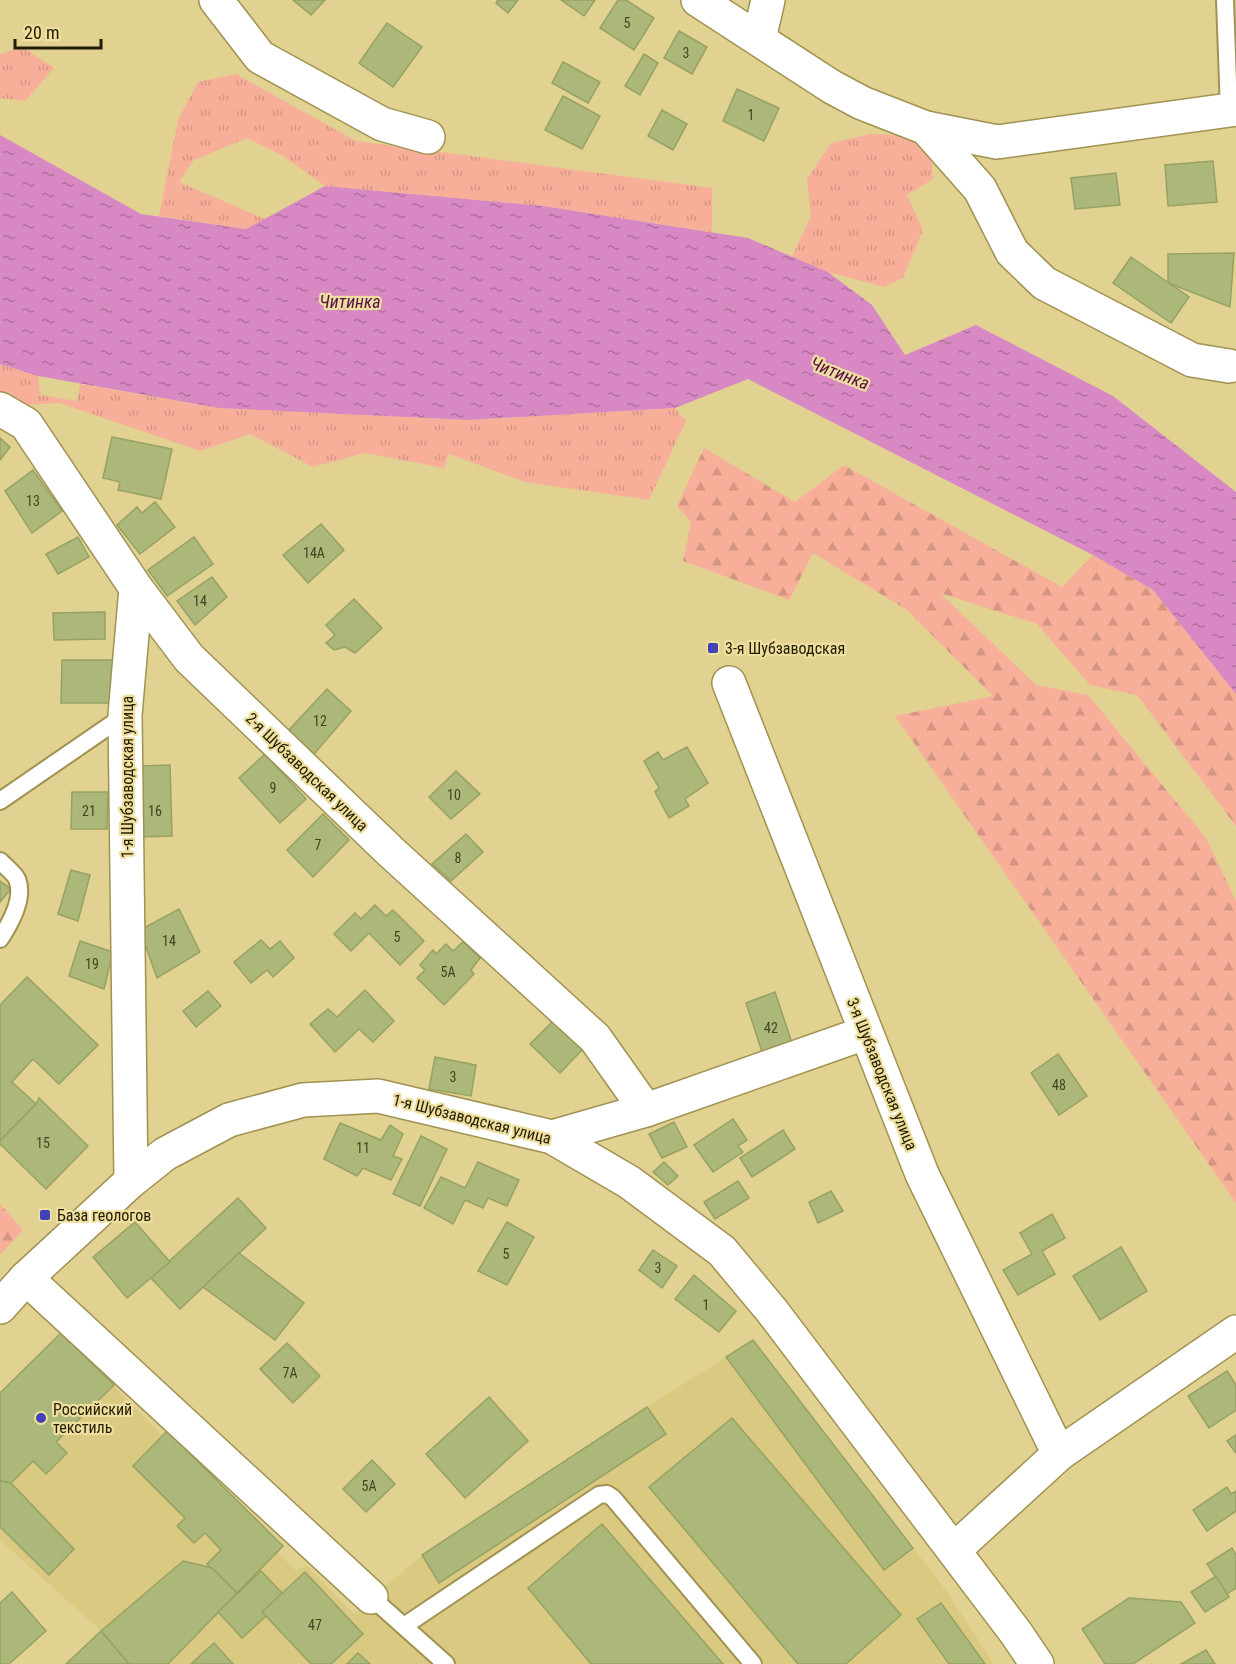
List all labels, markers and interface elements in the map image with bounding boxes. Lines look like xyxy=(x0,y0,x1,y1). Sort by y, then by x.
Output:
scale bar xyxy=(15,12,100,50)
house number: 5 xyxy=(624,15,631,31)
text: 20 m xyxy=(24,22,59,43)
house number: 3 xyxy=(683,45,689,61)
house number: 1 xyxy=(748,107,754,123)
water label: Читинка xyxy=(319,291,381,312)
water label: Читинка xyxy=(808,352,872,394)
house number: 13 xyxy=(26,493,40,509)
house number: 14А xyxy=(303,545,325,561)
house number: 14 xyxy=(193,593,207,609)
place label: 3-я Шубзаводская xyxy=(725,639,845,658)
marker: 3-я Шубзаводская xyxy=(706,641,720,655)
street label: 1-я Шубзаводская улица xyxy=(118,696,137,858)
street label: 2-я Шубзаводская улица xyxy=(242,709,372,835)
house number: 12 xyxy=(313,713,327,729)
house number: 9 xyxy=(270,780,276,796)
house number: 10 xyxy=(447,787,461,803)
house number: 21 xyxy=(82,803,96,819)
house number: 16 xyxy=(148,803,162,819)
house number: 7 xyxy=(315,837,322,853)
house number: 8 xyxy=(455,850,462,866)
house number: 5 xyxy=(394,929,401,945)
house number: 14 xyxy=(162,933,176,949)
house number: 19 xyxy=(85,956,99,972)
house number: 5А xyxy=(441,964,455,980)
street label: 3-я Шубзаводская улица xyxy=(843,995,921,1153)
house number: 42 xyxy=(764,1020,778,1036)
house number: 3 xyxy=(450,1069,456,1085)
house number: 48 xyxy=(1052,1077,1066,1093)
street label: 1-я Шубзаводская улица xyxy=(391,1090,553,1148)
house number: 15 xyxy=(36,1135,50,1151)
house number: 11 xyxy=(356,1140,370,1156)
place label: База геологов xyxy=(57,1206,151,1225)
marker: База геологов xyxy=(38,1208,52,1222)
house number: 5 xyxy=(503,1246,510,1262)
house number: 3 xyxy=(655,1260,661,1276)
house number: 1 xyxy=(703,1297,709,1313)
house number: 7А xyxy=(283,1365,297,1381)
place label: Российский текстиль xyxy=(53,1400,132,1437)
marker: Российский текстиль xyxy=(34,1411,48,1425)
house number: 5А xyxy=(362,1478,376,1494)
house number: 47 xyxy=(308,1617,322,1633)

